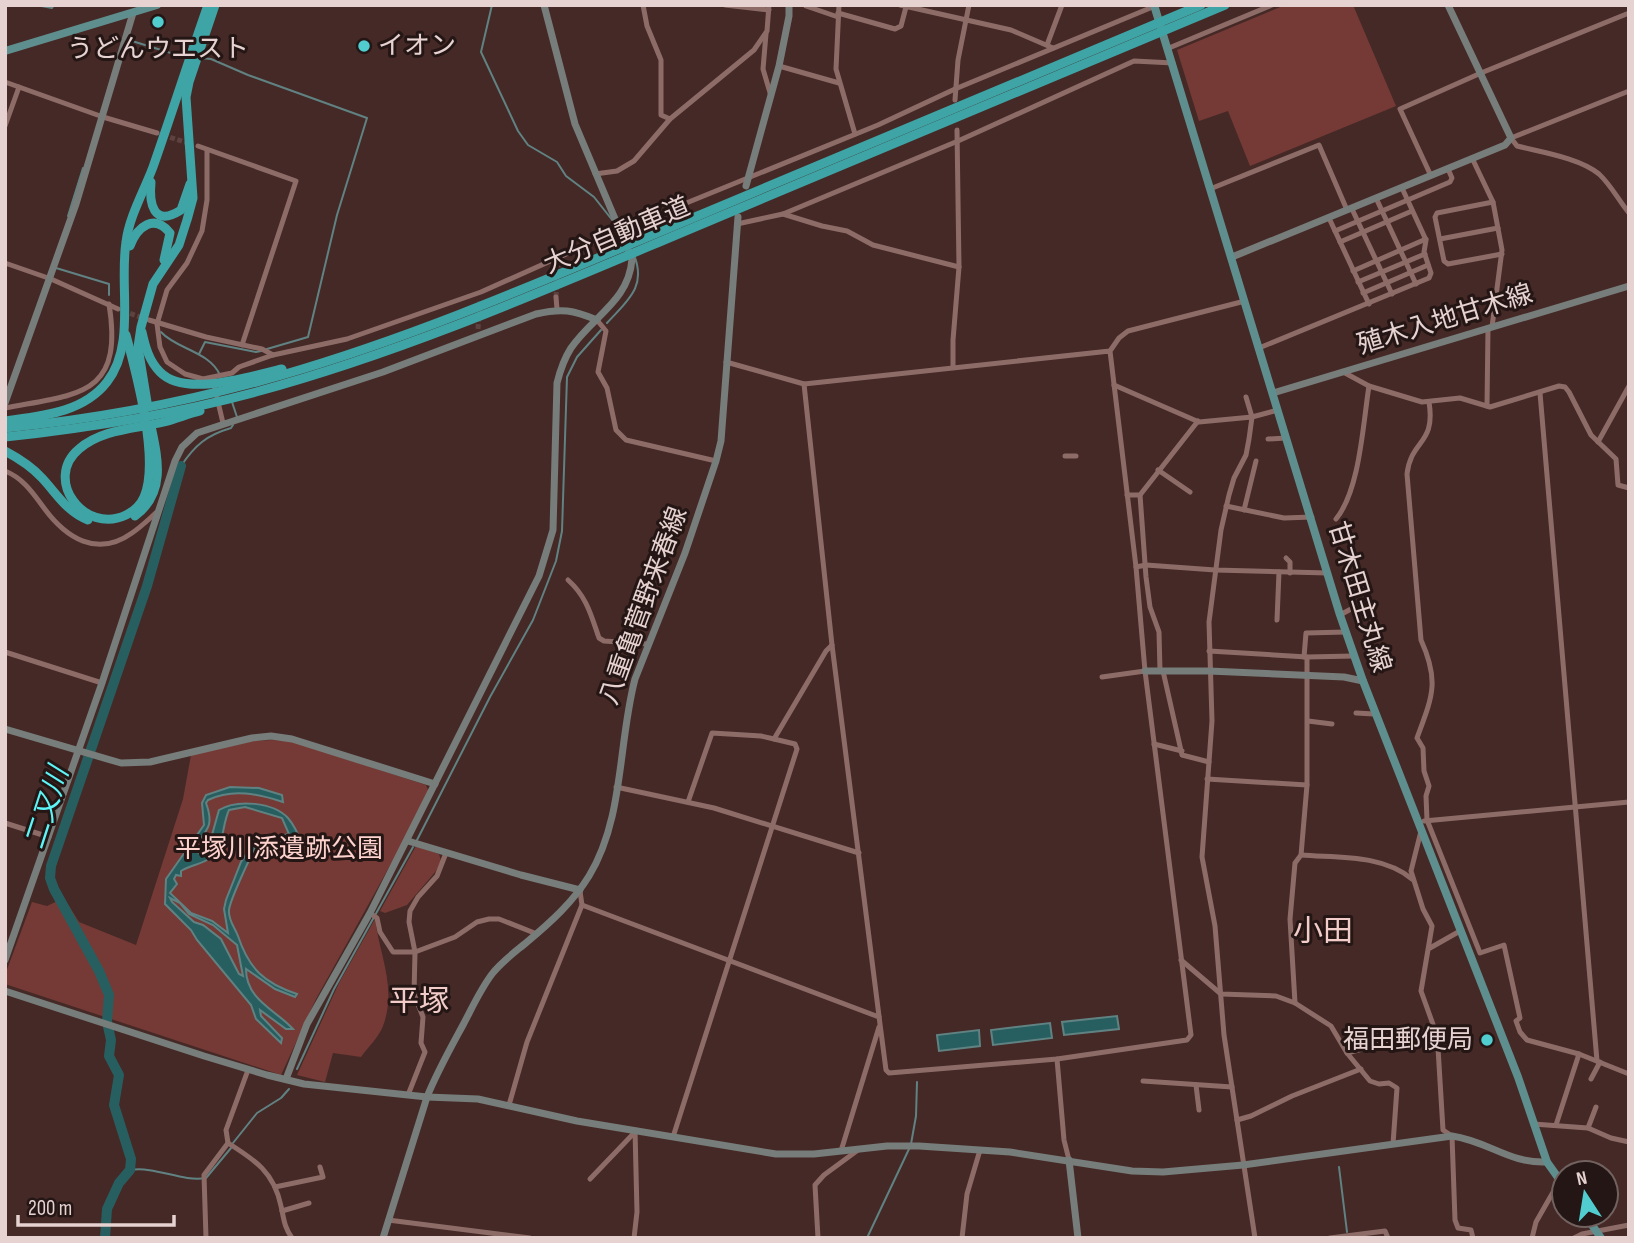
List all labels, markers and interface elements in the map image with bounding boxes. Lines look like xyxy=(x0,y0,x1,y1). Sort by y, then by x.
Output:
marker: うどんウエスト xyxy=(150,14,166,30)
place label: イオン xyxy=(378,31,456,62)
place label: うどんウエスト xyxy=(67,34,249,65)
marker: イオン xyxy=(356,38,372,54)
street label: 大分自動車道 xyxy=(539,191,695,281)
street label: 殖木入地甘木線 xyxy=(1353,279,1537,361)
street label: 八重亀菅野来春線 xyxy=(594,503,694,709)
street label: 甘木田主丸線 xyxy=(1321,518,1397,676)
water label: 二又川 xyxy=(18,760,77,853)
park label: 平塚川添遺跡公園 xyxy=(175,834,383,865)
district label: 小田 xyxy=(1293,914,1353,950)
district label: 平塚 xyxy=(389,984,449,1020)
place label: 福田郵便局 xyxy=(1343,1025,1473,1056)
marker: 福田郵便局 xyxy=(1479,1032,1495,1048)
north arrow xyxy=(1550,1159,1620,1229)
text: N xyxy=(1574,1167,1589,1191)
scale bar xyxy=(18,1184,173,1228)
text: 200 m xyxy=(28,1196,72,1221)

